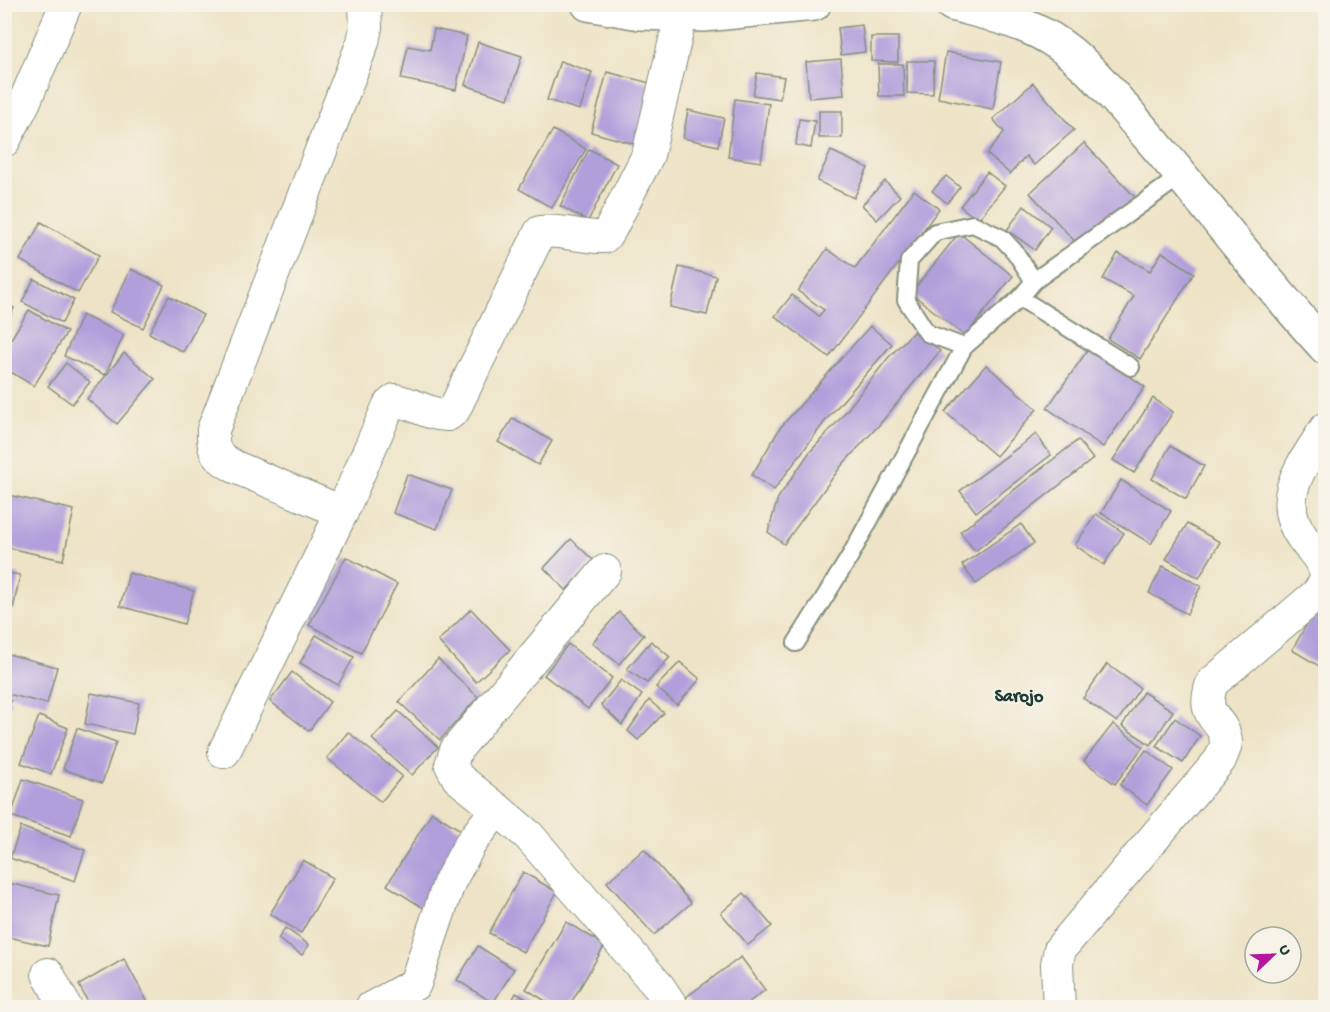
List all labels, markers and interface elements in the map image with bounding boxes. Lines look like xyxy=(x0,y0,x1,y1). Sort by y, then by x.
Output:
district label: Sarojo xyxy=(995,687,1044,708)
north arrow xyxy=(1243,925,1303,985)
text: U xyxy=(1273,943,1294,959)

